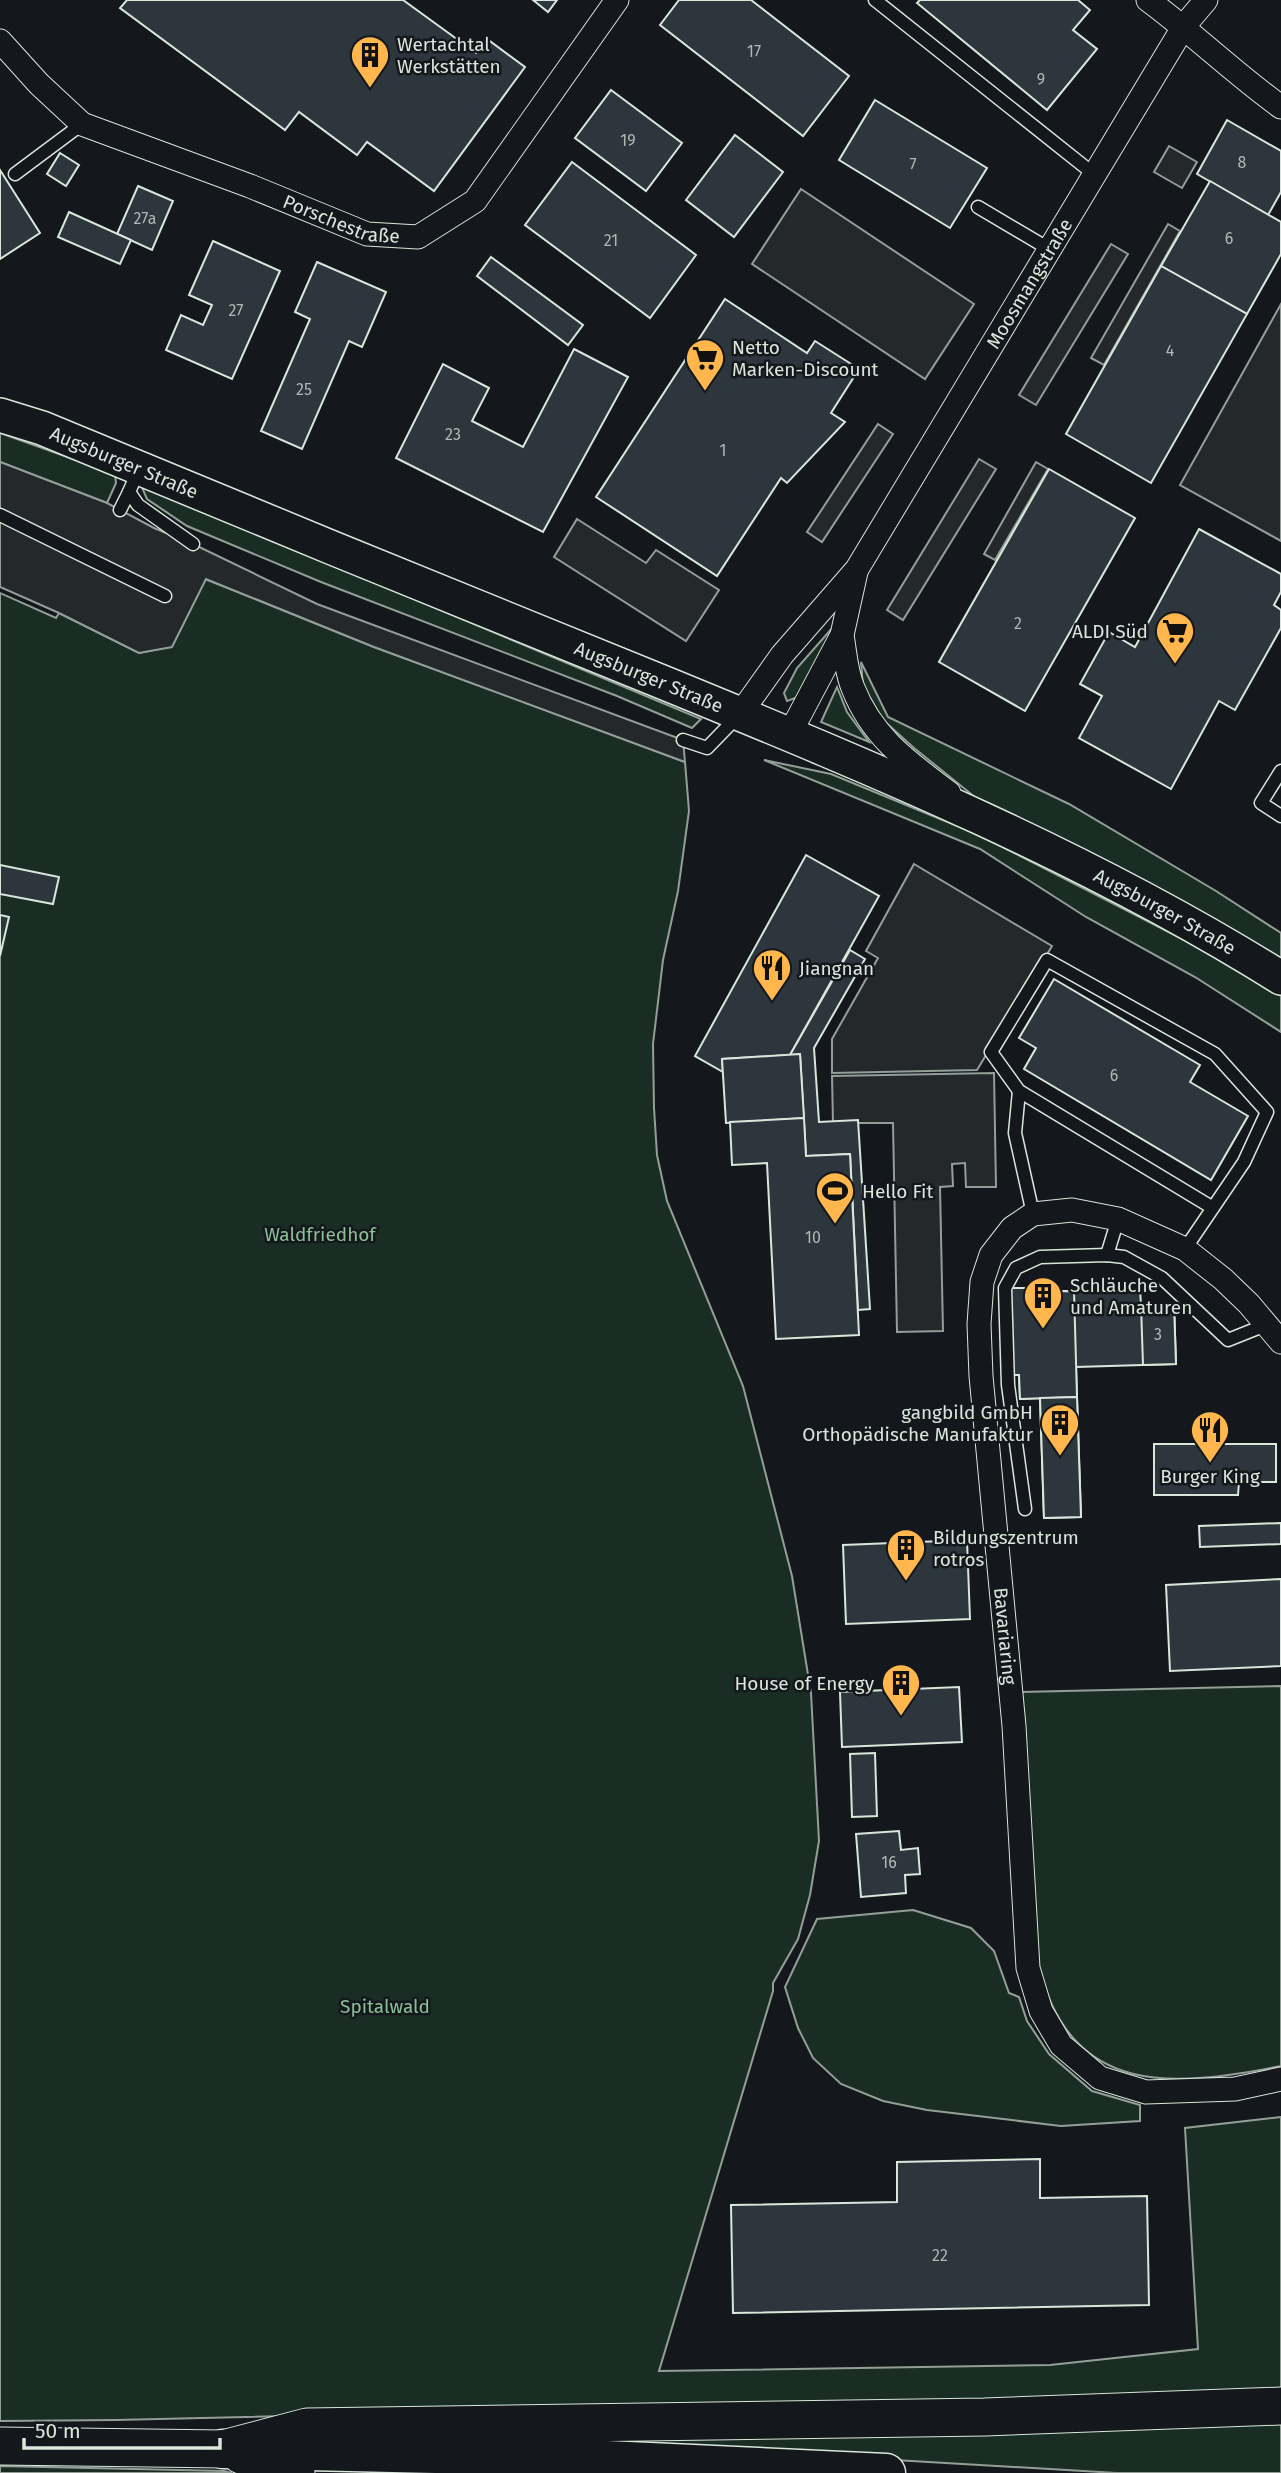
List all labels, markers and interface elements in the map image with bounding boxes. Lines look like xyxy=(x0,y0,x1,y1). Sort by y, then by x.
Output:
place label: Wertachtal Werkstätten xyxy=(397,33,501,78)
building icon: Wertachtal Werkstätten xyxy=(349,34,391,89)
house number: 17 xyxy=(747,42,761,61)
house number: 9 xyxy=(1037,70,1045,89)
house number: 19 xyxy=(620,131,636,150)
house number: 8 xyxy=(1238,153,1247,172)
house number: 7 xyxy=(909,155,917,174)
street label: Porschestraße xyxy=(280,189,401,247)
house number: 27a xyxy=(133,209,157,228)
street label: Moosmangstraße xyxy=(981,214,1077,353)
house number: 6 xyxy=(1225,229,1233,248)
house number: 21 xyxy=(604,231,618,250)
house number: 27 xyxy=(229,301,243,320)
place label: Netto Marken-Discount xyxy=(732,336,879,381)
supermarket icon: Netto Marken-Discount xyxy=(684,337,726,392)
house number: 4 xyxy=(1166,341,1175,360)
house number: 25 xyxy=(296,380,312,399)
street label: Augsburger Straße xyxy=(47,421,202,503)
house number: 23 xyxy=(445,425,461,444)
house number: 1 xyxy=(720,441,726,460)
supermarket icon: ALDI Süd xyxy=(1154,610,1196,665)
house number: 2 xyxy=(1014,614,1022,633)
place label: ALDI Süd xyxy=(1072,620,1148,643)
street label: Augsburger Straße xyxy=(571,636,727,717)
street label: Augsburger Straße xyxy=(1090,863,1240,959)
restaurant icon: Jiangnan xyxy=(751,947,793,1002)
place label: Jiangnan xyxy=(799,957,874,980)
house number: 6 xyxy=(1110,1066,1118,1085)
sports icon: Hello Fit xyxy=(814,1170,856,1225)
place label: Hello Fit xyxy=(862,1180,933,1203)
park label: Waldfriedhof xyxy=(264,1223,377,1246)
house number: 10 xyxy=(805,1228,821,1247)
place label: Schläuche und Amaturen xyxy=(1070,1274,1192,1319)
building icon: Schläuche und Amaturen xyxy=(1022,1275,1064,1330)
house number: 3 xyxy=(1154,1325,1162,1344)
place label: gangbild GmbH Orthopädische Manufaktur xyxy=(802,1401,1034,1446)
building icon: gangbild GmbH Orthopädische Manufaktur xyxy=(1039,1402,1081,1457)
restaurant icon: Burger King xyxy=(1189,1409,1231,1464)
place label: Burger King xyxy=(1160,1465,1260,1488)
place label: Bildungszentrum rotros xyxy=(933,1526,1079,1571)
building icon: Bildungszentrum rotros xyxy=(885,1527,927,1582)
street label: Bavariaring xyxy=(989,1586,1022,1686)
building icon: House of Energy xyxy=(880,1662,922,1717)
place label: House of Energy xyxy=(734,1672,875,1695)
house number: 16 xyxy=(881,1853,897,1872)
park label: Spitalwald xyxy=(340,1995,430,2018)
house number: 22 xyxy=(932,2246,948,2265)
scale bar xyxy=(24,2406,220,2450)
text: 50 m xyxy=(35,2418,81,2444)

